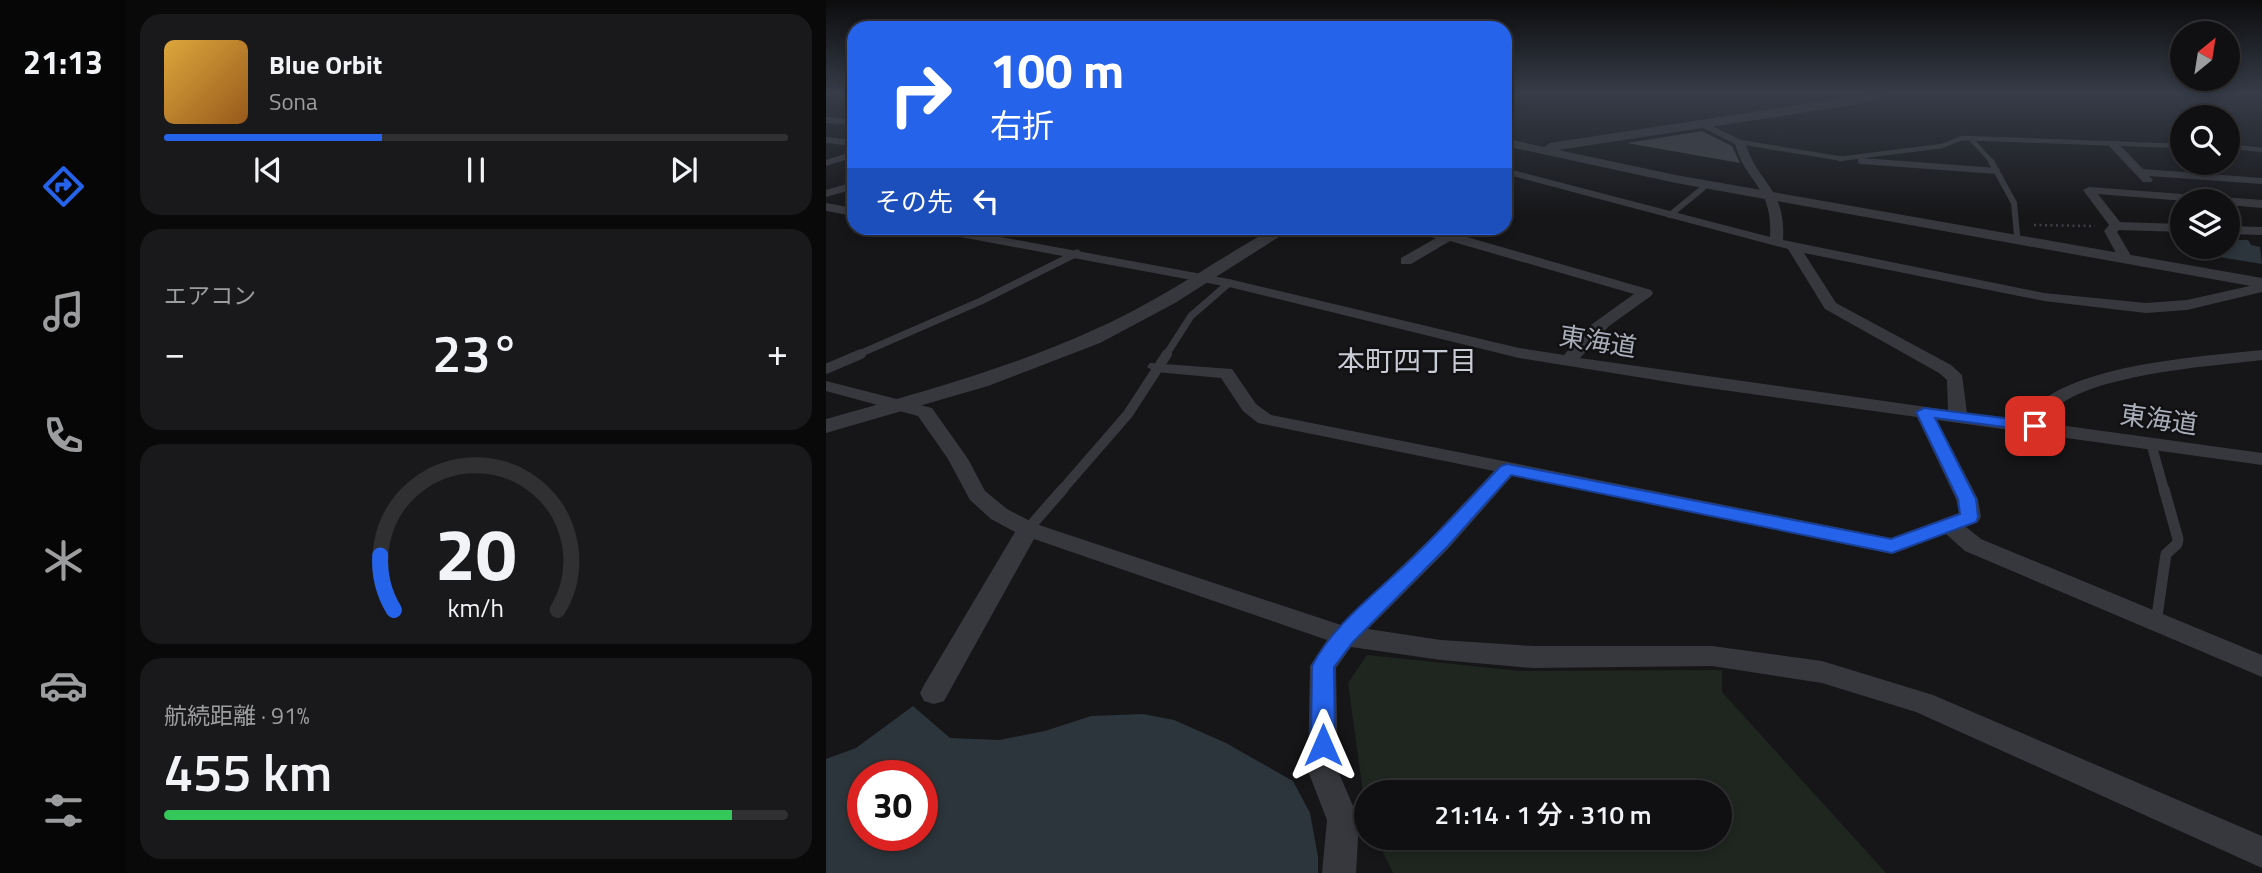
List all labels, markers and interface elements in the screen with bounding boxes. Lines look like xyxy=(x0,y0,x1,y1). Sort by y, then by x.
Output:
north arrow xyxy=(2170,21,2240,91)
map controls xyxy=(2170,21,2240,259)
text: 100 m xyxy=(990,32,1124,107)
text: 21:13 xyxy=(23,38,103,86)
text: Blue Orbit xyxy=(269,45,382,84)
icon: right xyxy=(875,49,966,140)
text: Sona xyxy=(269,84,317,119)
text: 右折 xyxy=(990,101,1054,149)
button: search xyxy=(2170,105,2240,175)
icon: previous xyxy=(249,151,287,189)
icon: pause xyxy=(457,151,495,189)
icon: next xyxy=(665,151,703,189)
icon: directions xyxy=(39,162,88,211)
text: その先 xyxy=(875,182,953,221)
icon: left xyxy=(967,182,1005,220)
button: layers xyxy=(2170,189,2240,259)
text: エアコン xyxy=(164,278,256,313)
icon: music xyxy=(39,287,88,336)
text: 23° xyxy=(432,313,520,392)
street label: 東海道 xyxy=(1556,316,1640,366)
text: − xyxy=(164,323,185,381)
text: + xyxy=(767,323,788,381)
district label: 本町四丁目 xyxy=(1337,339,1477,382)
street label: 東海道 xyxy=(2118,394,2200,444)
pin xyxy=(2005,396,2065,456)
icon: arrive xyxy=(2016,407,2054,445)
icon: phone xyxy=(39,411,88,460)
text: 20 xyxy=(435,498,517,608)
icon: climate xyxy=(39,536,88,585)
text: km/h xyxy=(448,589,504,627)
icon: car xyxy=(39,661,88,710)
text: 航続距離 · 91% xyxy=(164,698,310,733)
position arrow xyxy=(1286,708,1360,782)
text: 455 km xyxy=(164,732,332,811)
speed limit sign: 30 xyxy=(847,760,938,851)
icon: filters xyxy=(39,786,88,835)
text: 21:14 · 1 分 · 310 m xyxy=(1434,795,1652,834)

